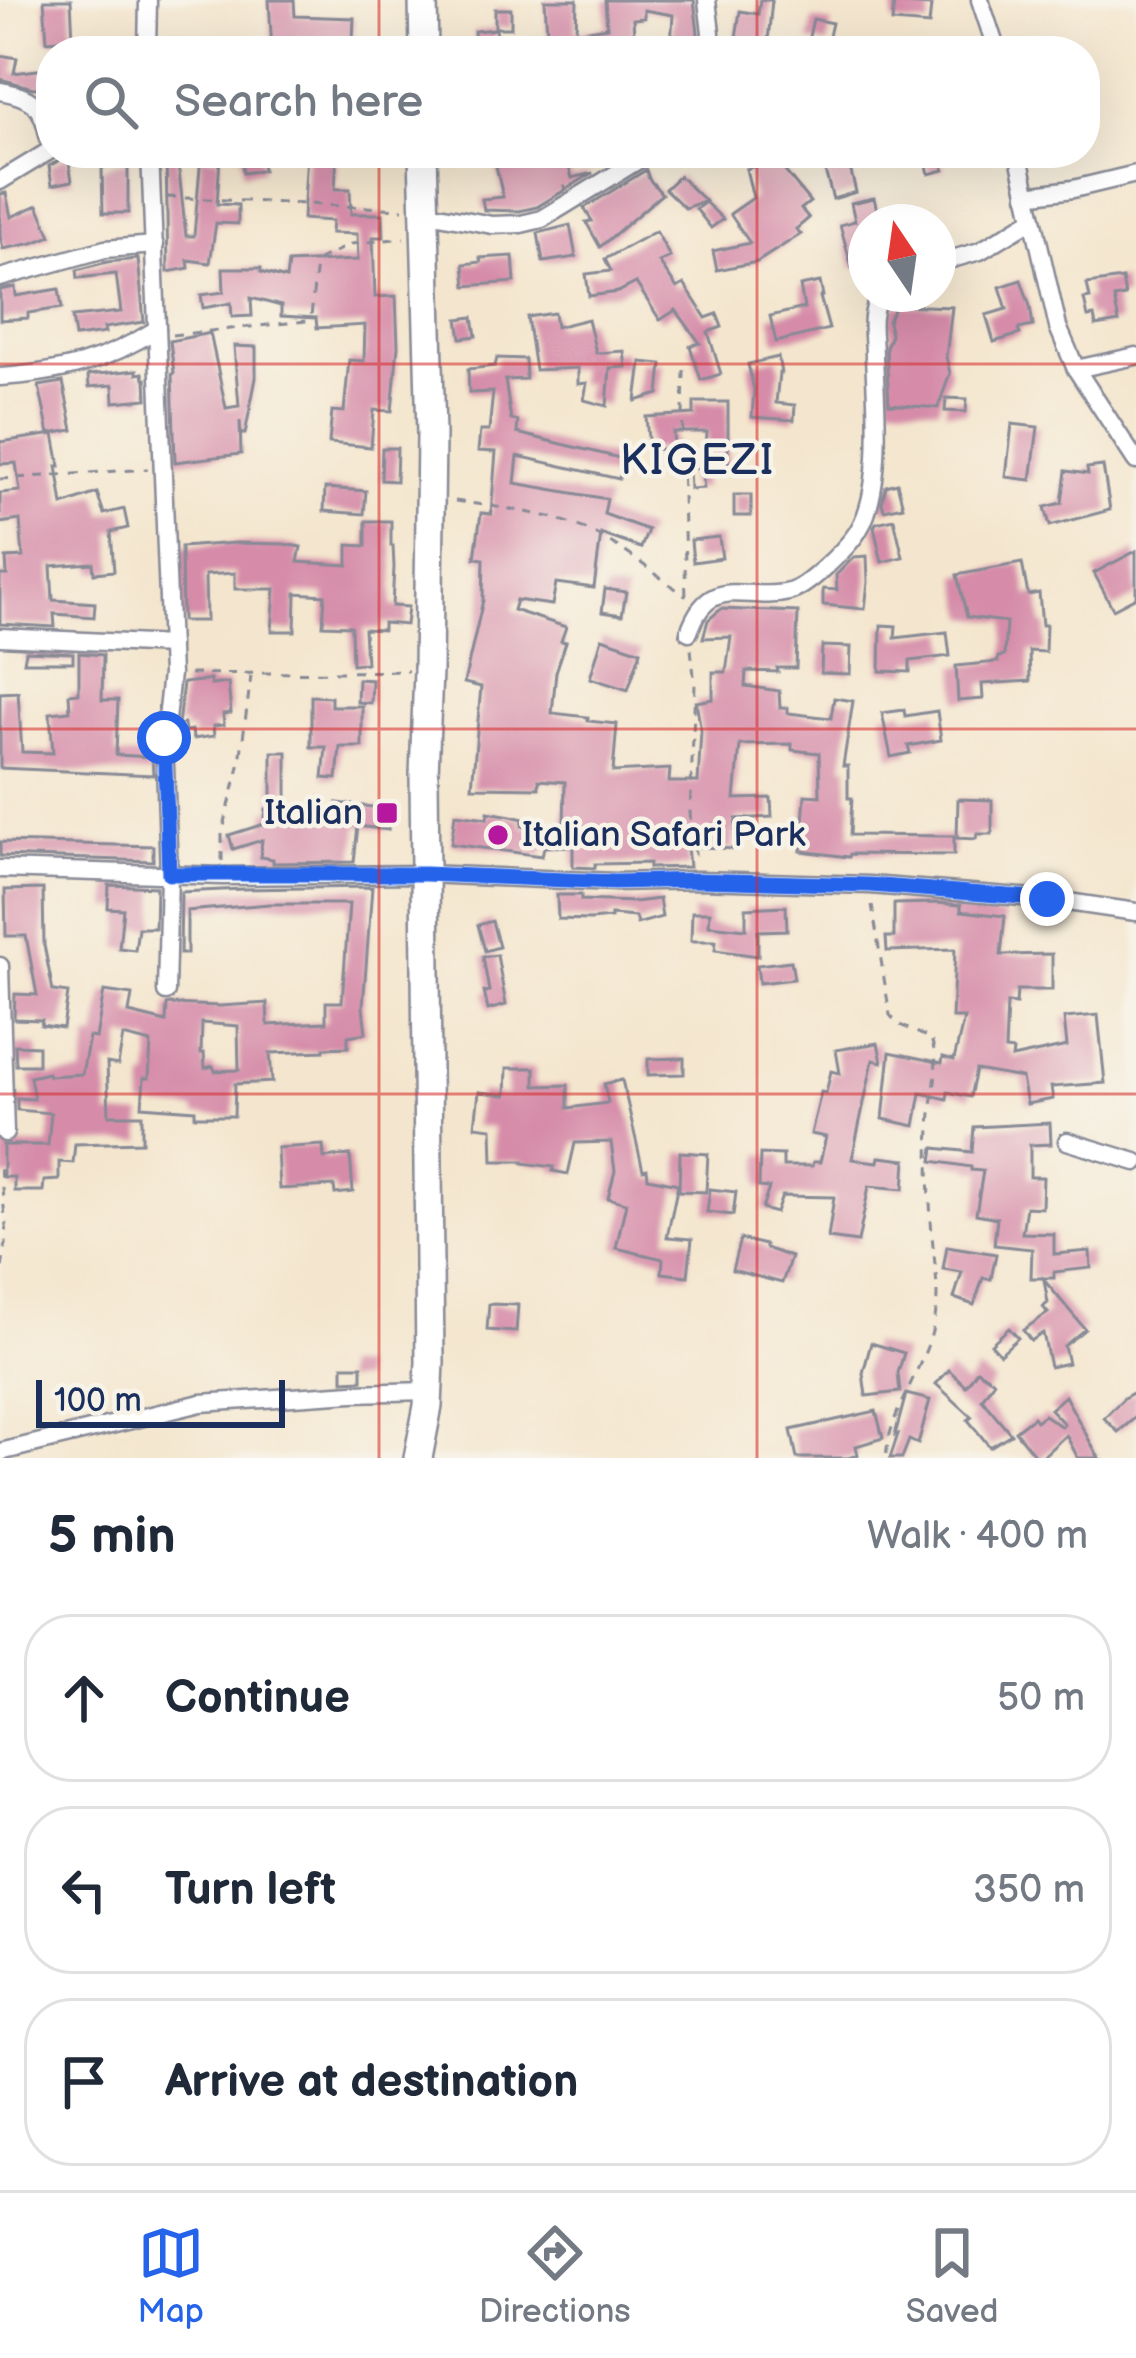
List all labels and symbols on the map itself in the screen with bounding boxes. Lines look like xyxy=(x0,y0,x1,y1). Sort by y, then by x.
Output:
north arrow xyxy=(848,204,956,312)
district label: KIGEZI xyxy=(620,436,776,487)
route start xyxy=(137,711,191,765)
place label: Italian xyxy=(264,792,363,835)
marker: Italian xyxy=(374,800,400,826)
place label: Italian Safari Park xyxy=(522,814,806,857)
marker: Italian Safari Park xyxy=(485,822,511,848)
route end xyxy=(1020,872,1074,926)
scale bar xyxy=(36,1374,285,1427)

